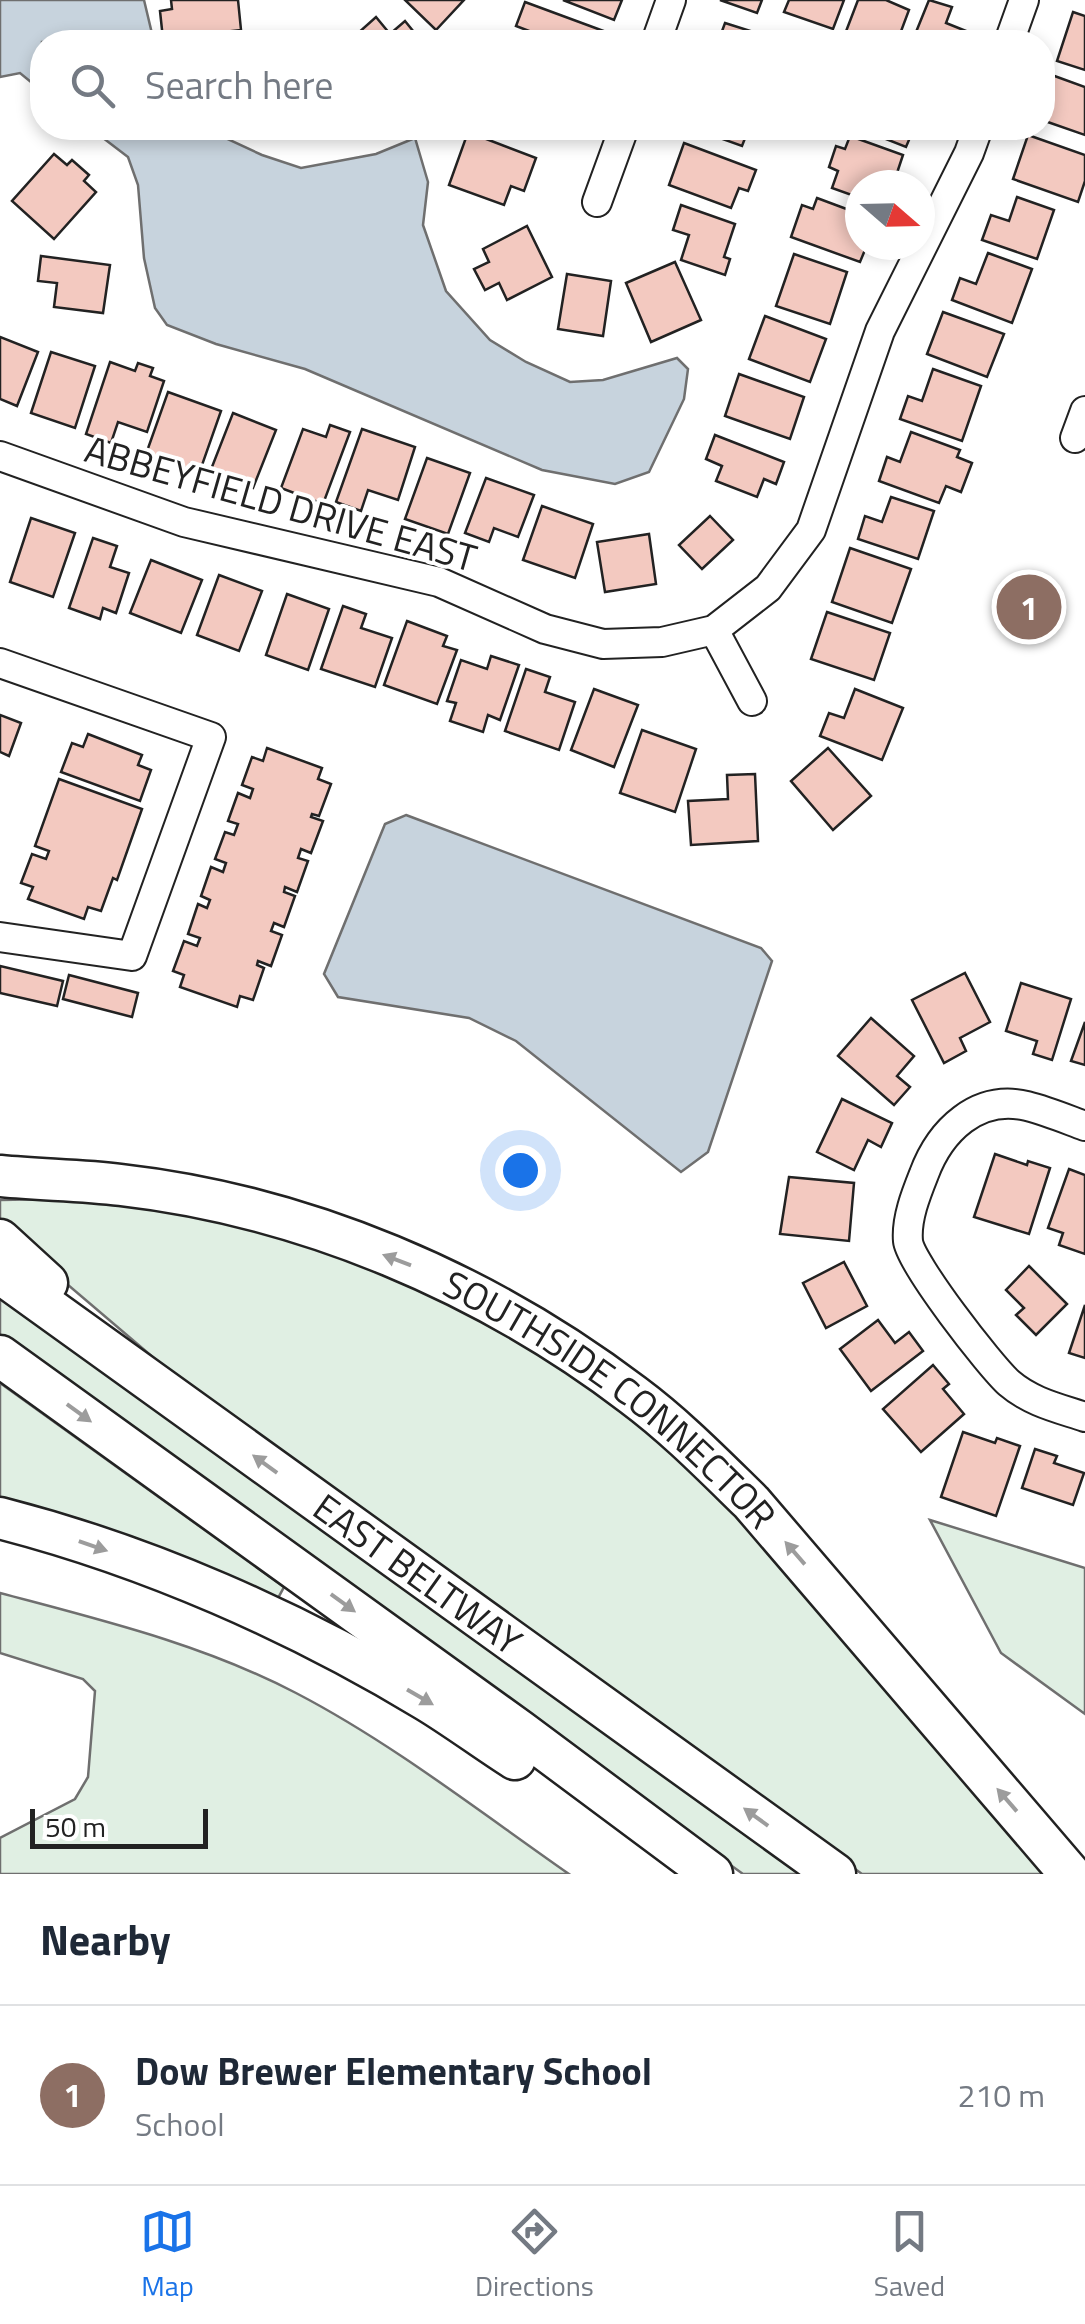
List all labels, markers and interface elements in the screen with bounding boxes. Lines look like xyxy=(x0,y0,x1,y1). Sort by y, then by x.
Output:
search box xyxy=(30,30,1055,140)
text: Search here xyxy=(145,56,333,114)
icon: search xyxy=(65,58,120,113)
north arrow xyxy=(845,170,935,260)
street label: ABBEYFIELD DRIVE EAST xyxy=(78,419,484,587)
pin: 1 xyxy=(996,570,1062,644)
your location xyxy=(495,1145,546,1196)
one-way arrow xyxy=(381,1252,411,1267)
street label: SOUTHSIDE CONNECTOR xyxy=(434,1255,791,1541)
one-way arrow xyxy=(66,1403,92,1423)
one-way arrow xyxy=(252,1454,278,1474)
street label: EAST BELTWAY xyxy=(301,1479,535,1669)
one-way arrow xyxy=(79,1540,109,1555)
one-way arrow xyxy=(785,1541,807,1566)
one-way arrow xyxy=(330,1593,356,1613)
one-way arrow xyxy=(405,1688,434,1705)
one-way arrow xyxy=(996,1788,1018,1813)
scale bar xyxy=(30,1804,208,1848)
text: 50 m xyxy=(45,1805,106,1848)
one-way arrow xyxy=(743,1808,769,1827)
text: Nearby xyxy=(40,1907,171,1971)
text: Dow Brewer Elementary School xyxy=(135,2042,652,2100)
text: 1 xyxy=(64,2071,81,2119)
text: 210 m xyxy=(957,2071,1045,2119)
text: School xyxy=(135,2100,225,2148)
tab: Map xyxy=(140,2204,195,2307)
tab: Directions xyxy=(475,2204,594,2307)
tab: Saved xyxy=(874,2204,945,2307)

